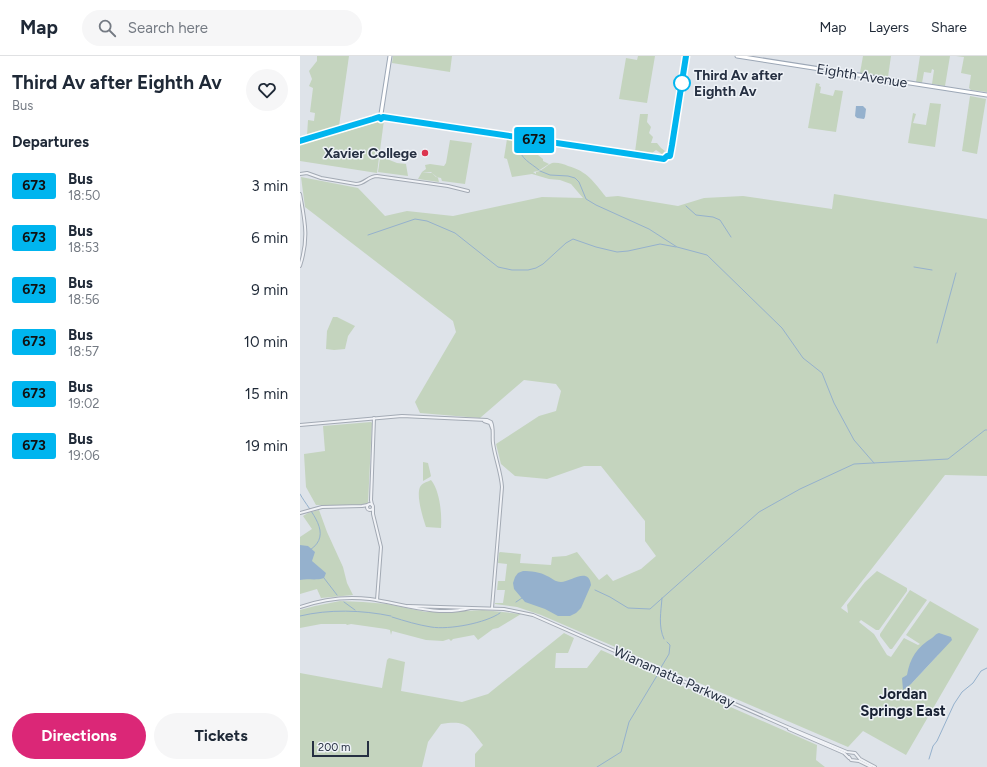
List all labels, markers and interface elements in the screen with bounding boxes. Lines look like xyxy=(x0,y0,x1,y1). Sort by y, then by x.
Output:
search box xyxy=(82,10,362,46)
text: Map xyxy=(20,16,58,39)
icon: search xyxy=(96,17,118,39)
text: Search here xyxy=(128,19,208,37)
text: Map xyxy=(819,19,847,36)
text: Layers xyxy=(869,19,909,36)
text: Share xyxy=(931,19,967,36)
street label: Eighth Avenue xyxy=(815,60,909,92)
place label: Third Av after Eighth Av xyxy=(694,67,784,100)
button: heart xyxy=(246,69,288,111)
text: Third Av after Eighth Av xyxy=(12,71,222,94)
marker: Third Av after Eighth Av xyxy=(673,74,691,92)
text: Bus xyxy=(12,98,33,113)
line badge: 673 xyxy=(511,127,557,153)
text: 673 xyxy=(522,131,546,148)
text: Departures xyxy=(12,133,89,151)
place label: Xavier College xyxy=(324,145,417,162)
marker: Xavier College xyxy=(420,148,430,158)
text: Bus xyxy=(68,170,93,188)
text: 673 xyxy=(22,177,46,194)
text: 3 min xyxy=(252,177,288,195)
text: 18:50 xyxy=(68,188,100,203)
text: Bus xyxy=(68,222,93,240)
text: 673 xyxy=(22,229,46,246)
text: 6 min xyxy=(251,229,288,247)
text: 18:53 xyxy=(68,240,99,255)
text: Bus xyxy=(68,274,93,292)
text: 673 xyxy=(22,281,46,298)
text: 9 min xyxy=(251,281,288,299)
text: 18:56 xyxy=(68,292,99,307)
text: Bus xyxy=(68,326,93,344)
text: 673 xyxy=(22,333,46,350)
text: 10 min xyxy=(244,333,288,351)
text: 18:57 xyxy=(68,344,99,359)
text: Bus xyxy=(68,378,93,396)
text: 673 xyxy=(22,385,46,402)
text: 15 min xyxy=(245,385,288,403)
text: 19:02 xyxy=(68,396,100,411)
text: Bus xyxy=(68,430,93,448)
text: 673 xyxy=(22,437,46,454)
text: 19 min xyxy=(245,437,288,455)
text: 19:06 xyxy=(68,448,100,463)
street label: Wianamatta Parkway xyxy=(611,643,738,712)
district label: Jordan Springs East xyxy=(860,685,946,720)
button: Directions xyxy=(12,713,146,759)
button: Tickets xyxy=(154,713,288,759)
scale bar xyxy=(312,739,369,758)
text: 200 m xyxy=(318,741,350,754)

